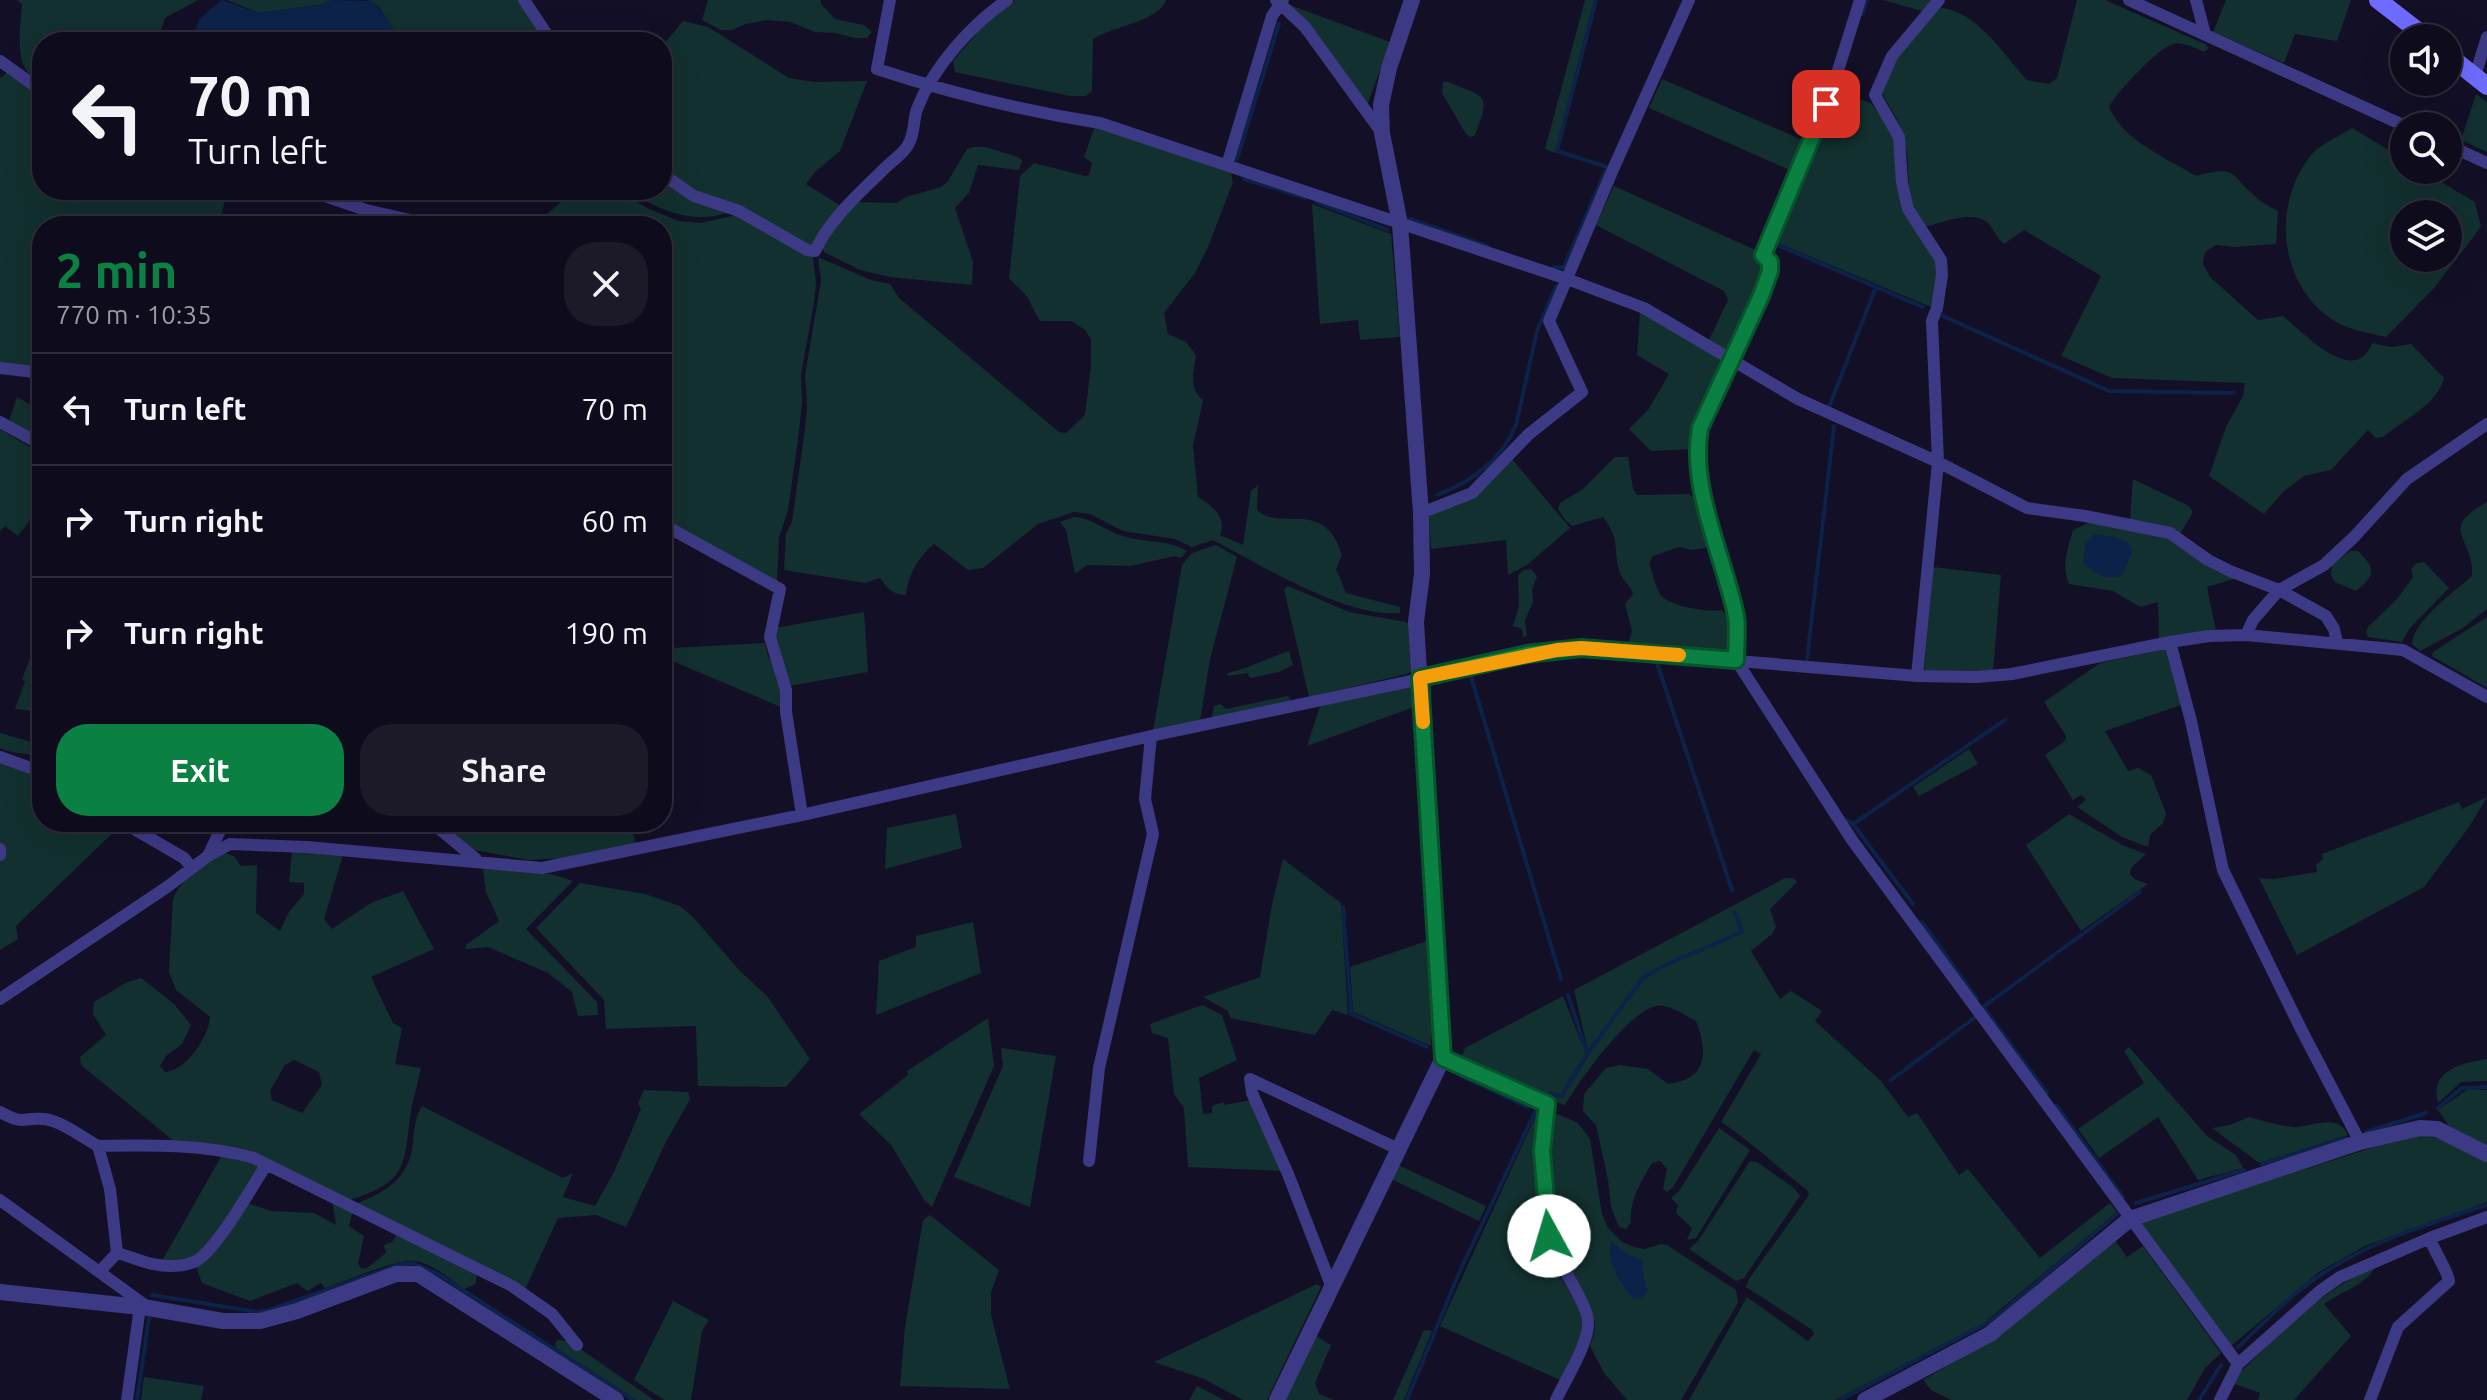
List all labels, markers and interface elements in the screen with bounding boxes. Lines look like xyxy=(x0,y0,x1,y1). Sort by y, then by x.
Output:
map controls xyxy=(2390,24,2462,272)
button: sound xyxy=(2390,24,2462,96)
icon: left xyxy=(56,64,160,168)
text: 70 m xyxy=(188,64,313,127)
pin xyxy=(1792,70,1860,138)
icon: arrive xyxy=(1804,82,1848,126)
button: search xyxy=(2390,112,2462,184)
text: Turn left xyxy=(188,130,327,171)
button: layers xyxy=(2390,200,2462,272)
button: close xyxy=(564,242,648,326)
text: 2 min xyxy=(56,243,177,297)
text: 770 m · 10:35 xyxy=(56,300,212,329)
icon: left xyxy=(56,387,100,431)
text: Turn left xyxy=(124,392,246,426)
text: 70 m xyxy=(581,392,648,426)
icon: right xyxy=(56,499,100,543)
text: Turn right xyxy=(124,504,264,538)
text: 60 m xyxy=(581,504,648,538)
icon: right xyxy=(56,611,100,655)
text: Turn right xyxy=(124,616,264,650)
text: 190 m xyxy=(564,616,648,650)
button: Exit xyxy=(56,724,344,816)
button: Share xyxy=(360,724,648,816)
position arrow xyxy=(1507,1194,1591,1278)

